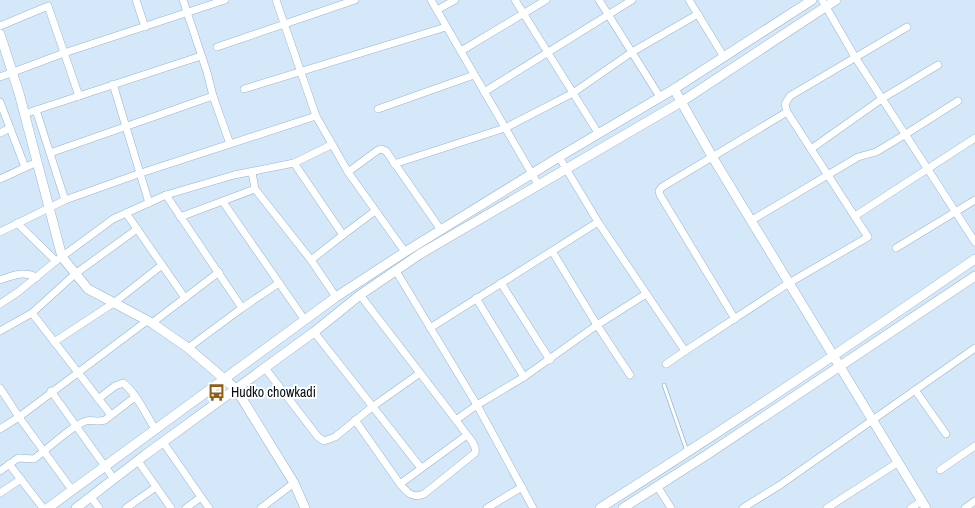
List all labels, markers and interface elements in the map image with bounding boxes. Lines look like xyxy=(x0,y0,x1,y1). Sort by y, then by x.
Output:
bus stop icon: Hudko chowkadi xyxy=(207,382,227,402)
place label: Hudko chowkadi xyxy=(231,383,316,401)

